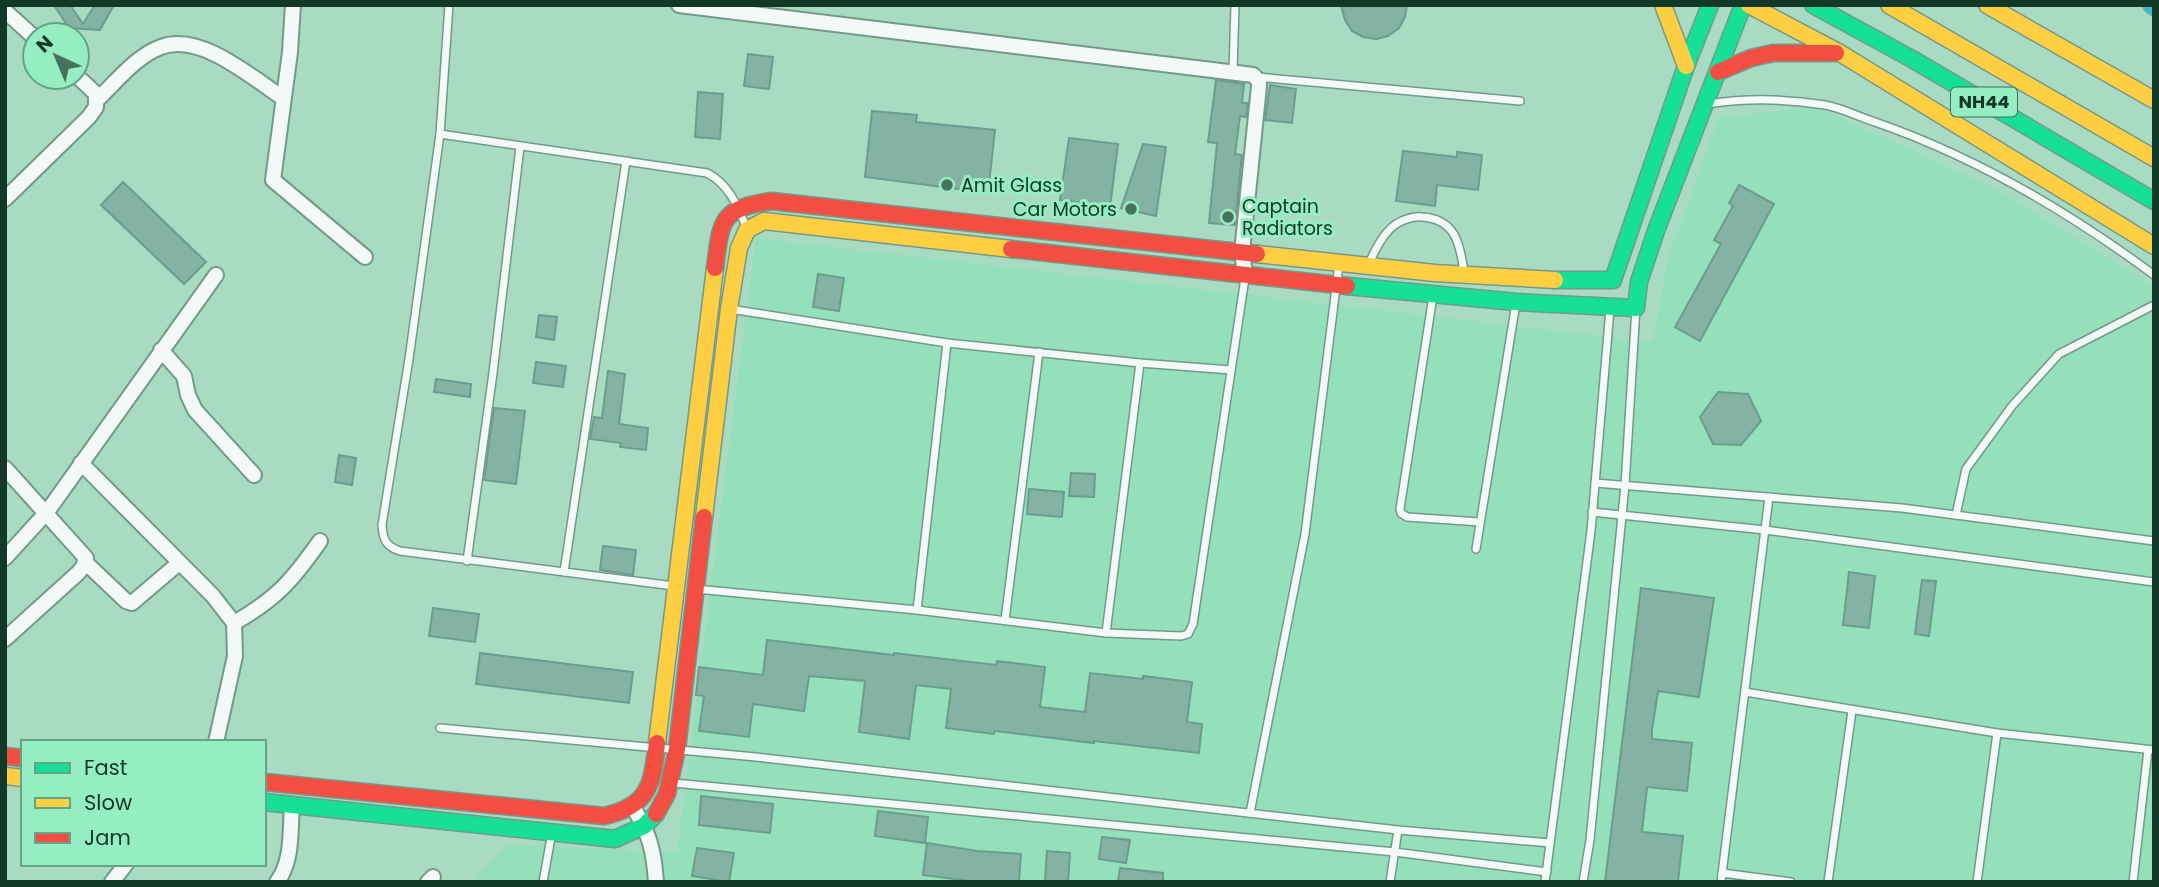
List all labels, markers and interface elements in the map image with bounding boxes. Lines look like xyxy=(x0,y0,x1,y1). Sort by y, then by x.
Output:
north arrow xyxy=(21,21,91,91)
text: N xyxy=(30,29,59,59)
road number: NH44 xyxy=(1951,88,2017,116)
place label: Amit Glass xyxy=(961,172,1062,199)
marker: Amit Glass xyxy=(939,177,955,193)
place label: Captain Radiators xyxy=(1242,193,1333,242)
place label: Car Motors xyxy=(1013,196,1117,223)
marker: Car Motors xyxy=(1123,201,1139,217)
marker: Captain Radiators xyxy=(1220,209,1236,225)
legend xyxy=(21,740,266,866)
text: Fast xyxy=(84,753,127,782)
text: Slow xyxy=(84,788,132,817)
text: Jam xyxy=(84,823,131,852)

